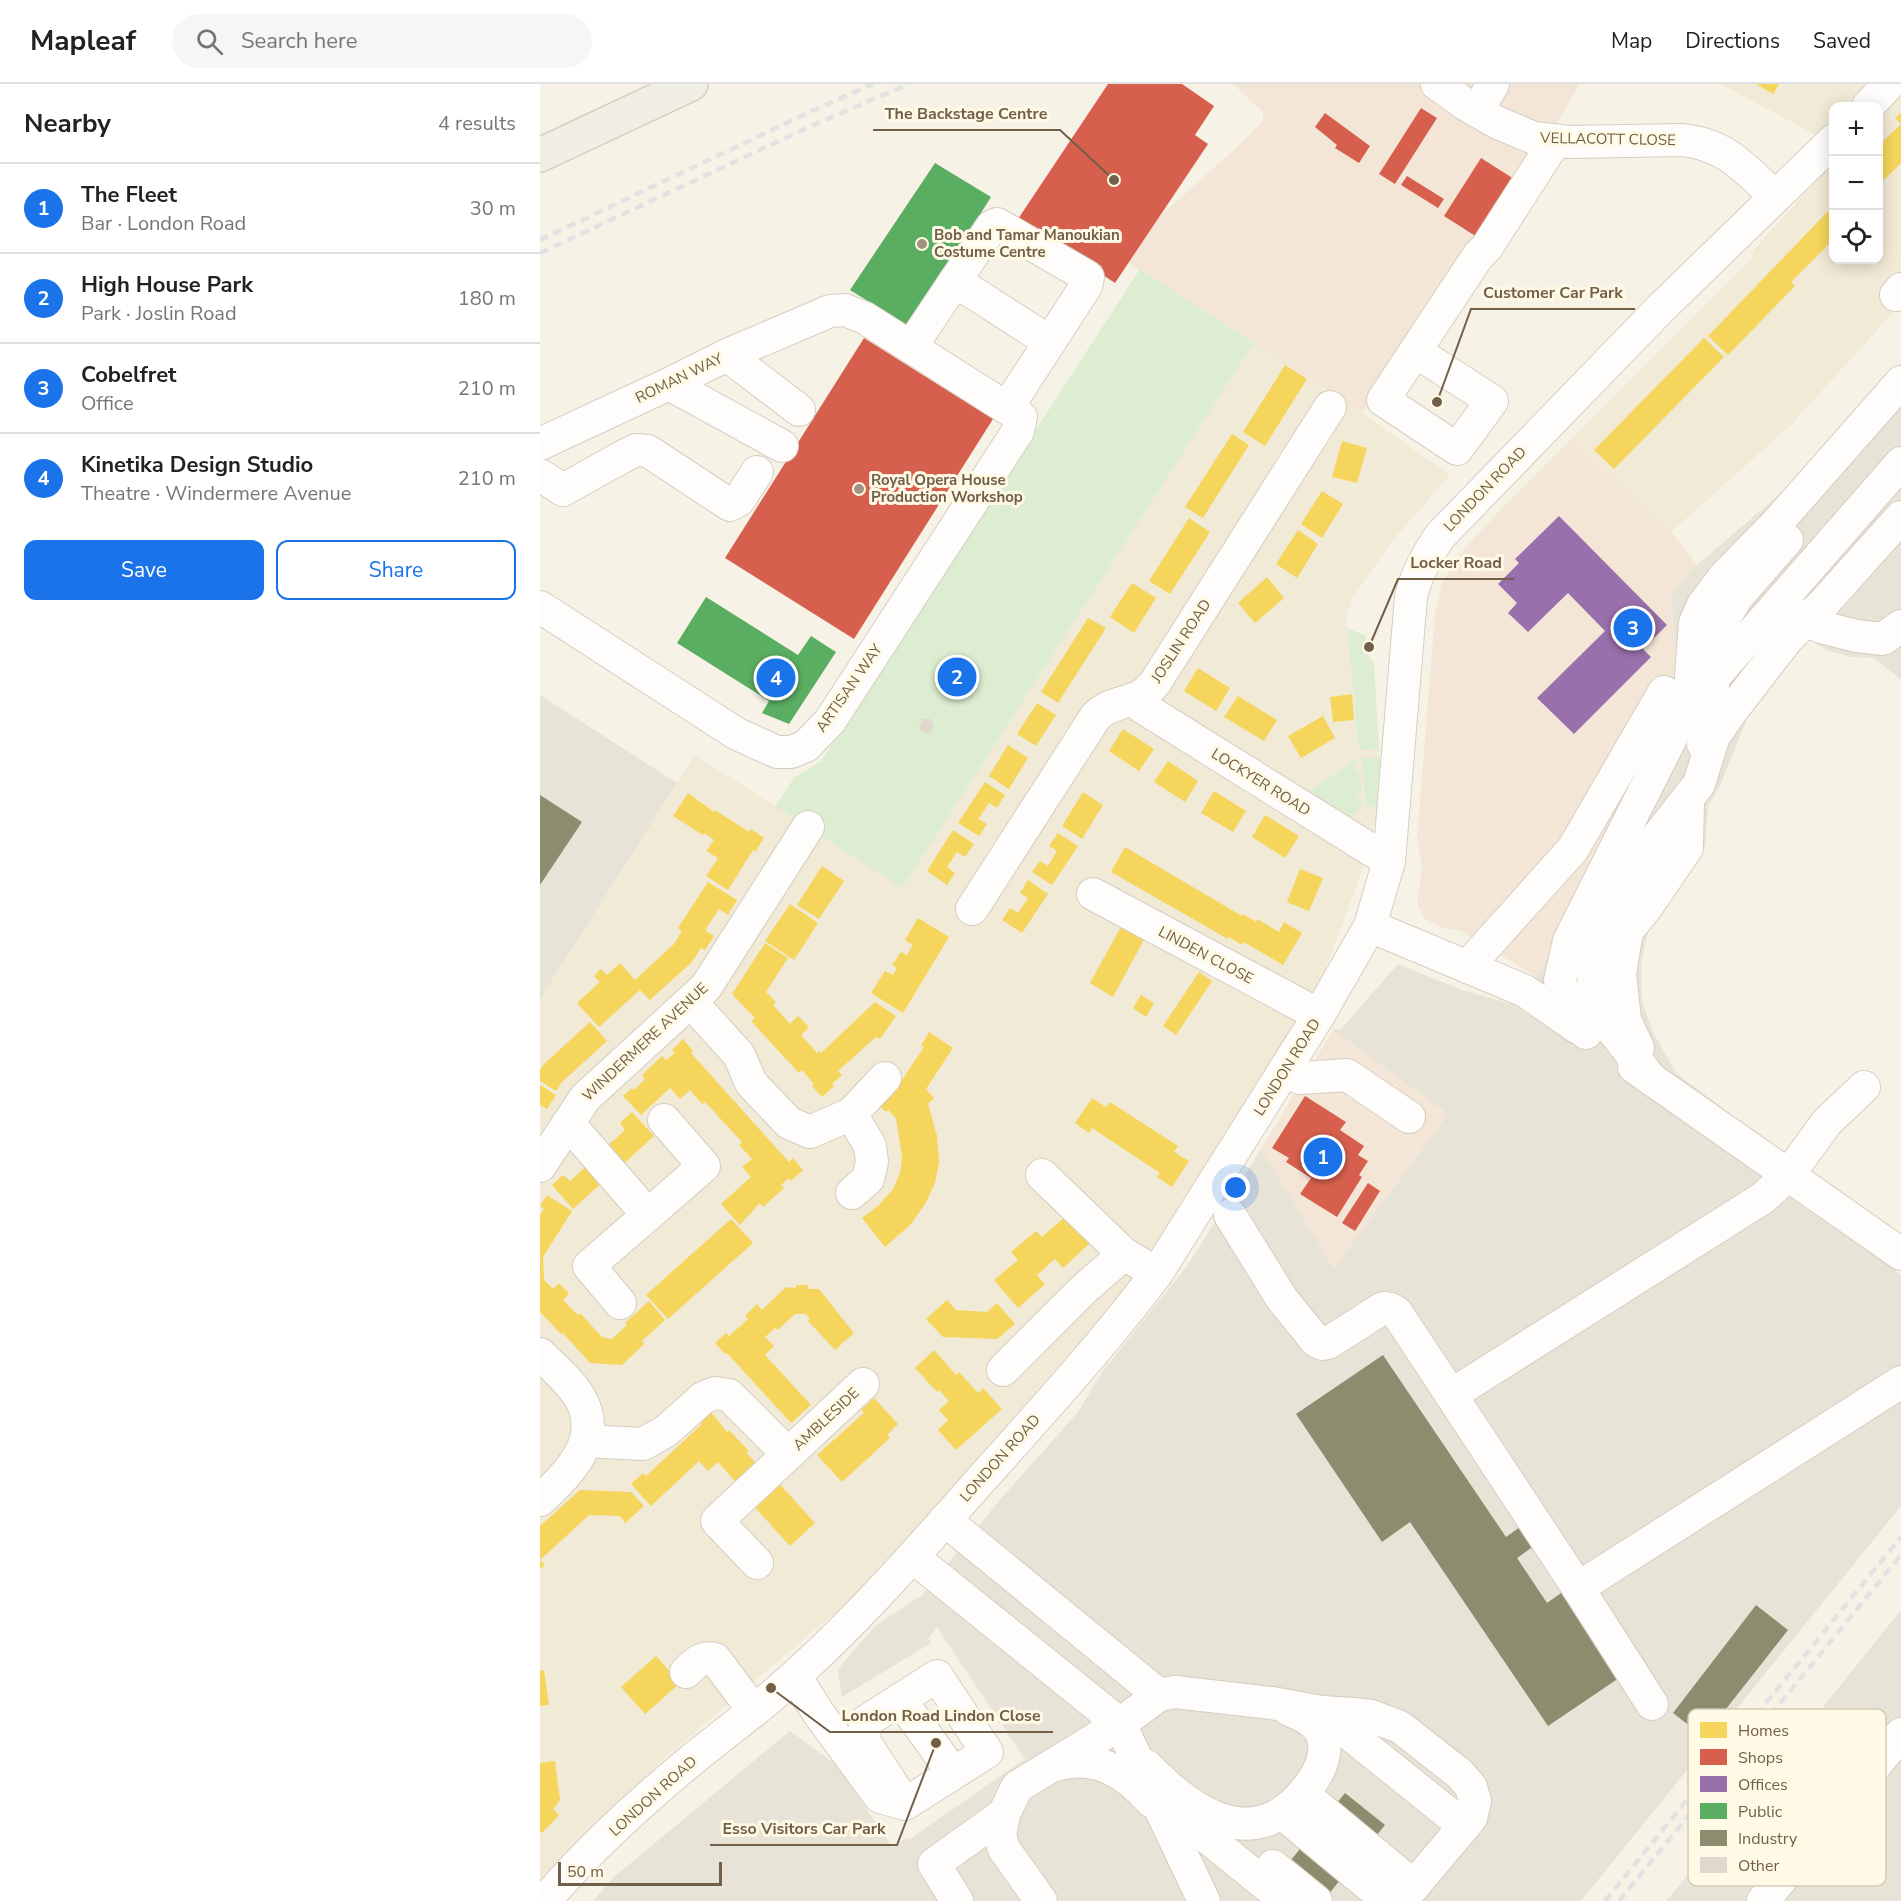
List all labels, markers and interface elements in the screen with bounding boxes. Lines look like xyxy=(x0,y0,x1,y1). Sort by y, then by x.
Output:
search box xyxy=(172,14,592,68)
text: Mapleaf xyxy=(30,22,136,60)
icon: search xyxy=(193,25,226,58)
text: Search here xyxy=(241,26,358,56)
text: Map xyxy=(1611,27,1652,55)
text: Directions xyxy=(1685,27,1780,55)
text: Saved xyxy=(1813,27,1871,55)
callout: The Backstage Centre xyxy=(873,96,1060,130)
map controls xyxy=(1829,102,1883,264)
button: + xyxy=(1829,102,1883,156)
text: The Backstage Centre xyxy=(885,103,1048,125)
text: Nearby xyxy=(24,106,111,141)
text: 4 results xyxy=(438,110,516,137)
street label: VELLACOTT CLOSE xyxy=(1539,128,1676,150)
button: − xyxy=(1829,156,1883,210)
text: The Fleet xyxy=(81,180,177,210)
text: 1 xyxy=(38,195,50,222)
text: 30 m xyxy=(470,195,516,222)
text: Bar · London Road xyxy=(81,210,246,237)
button: locate xyxy=(1829,210,1883,264)
place label: Bob and Tamar Manoukian Costume Centre xyxy=(934,225,1120,262)
marker: Bob and Tamar Manoukian Costume Centre xyxy=(915,237,929,251)
text: High House Park xyxy=(81,270,253,300)
callout: Customer Car Park xyxy=(1471,275,1635,309)
text: Customer Car Park xyxy=(1483,282,1623,304)
text: 2 xyxy=(38,285,50,312)
text: 180 m xyxy=(458,285,516,312)
text: Park · Joslin Road xyxy=(81,300,237,327)
street label: ROMAN WAY xyxy=(632,348,727,408)
text: Cobelfret xyxy=(81,360,177,390)
text: 3 xyxy=(38,375,50,402)
text: 210 m xyxy=(458,375,516,402)
text: Office xyxy=(81,390,134,417)
street label: LONDON ROAD xyxy=(1439,442,1531,536)
text: Kinetika Design Studio xyxy=(81,450,313,480)
text: 4 xyxy=(38,465,50,492)
text: 210 m xyxy=(458,465,516,492)
place label: Royal Opera House Production Workshop xyxy=(871,470,1023,507)
text: Theatre · Windermere Avenue xyxy=(81,480,351,507)
marker: Royal Opera House Production Workshop xyxy=(852,482,866,496)
button: Save xyxy=(24,540,264,600)
button: Share xyxy=(276,540,516,600)
callout: Locker Road xyxy=(1398,545,1514,579)
text: Locker Road xyxy=(1410,552,1502,574)
street label: JOSLIN ROAD xyxy=(1146,595,1215,687)
pin: 3 xyxy=(1614,606,1652,650)
street label: ARTISAN WAY xyxy=(811,639,887,736)
pin: 2 xyxy=(938,654,976,700)
pin: 4 xyxy=(756,656,796,700)
street label: LOCKYER ROAD xyxy=(1208,744,1314,820)
street label: LINDEN CLOSE xyxy=(1155,922,1257,988)
street label: WINDERMERE AVENUE xyxy=(578,978,712,1106)
street label: LONDON ROAD xyxy=(1249,1015,1325,1119)
pin: 1 xyxy=(1304,1134,1342,1180)
your location xyxy=(1221,1173,1250,1202)
street label: AMBLESIDE xyxy=(789,1383,863,1455)
street label: LONDON ROAD xyxy=(955,1410,1045,1506)
callout: London Road Lindon Close xyxy=(830,1698,1053,1732)
text: London Road Lindon Close xyxy=(841,1705,1041,1727)
legend xyxy=(1688,1709,1886,1886)
text: Homes xyxy=(1738,1720,1789,1742)
text: Shops xyxy=(1738,1747,1783,1769)
street label: LONDON ROAD xyxy=(605,1751,701,1841)
text: Offices xyxy=(1738,1774,1788,1796)
text: Public xyxy=(1738,1801,1783,1823)
callout: Esso Visitors Car Park xyxy=(710,1811,897,1845)
text: Esso Visitors Car Park xyxy=(722,1818,886,1840)
text: Industry xyxy=(1738,1828,1798,1850)
text: Other xyxy=(1738,1855,1779,1877)
scale bar xyxy=(558,1859,722,1886)
text: 50 m xyxy=(567,1861,604,1883)

